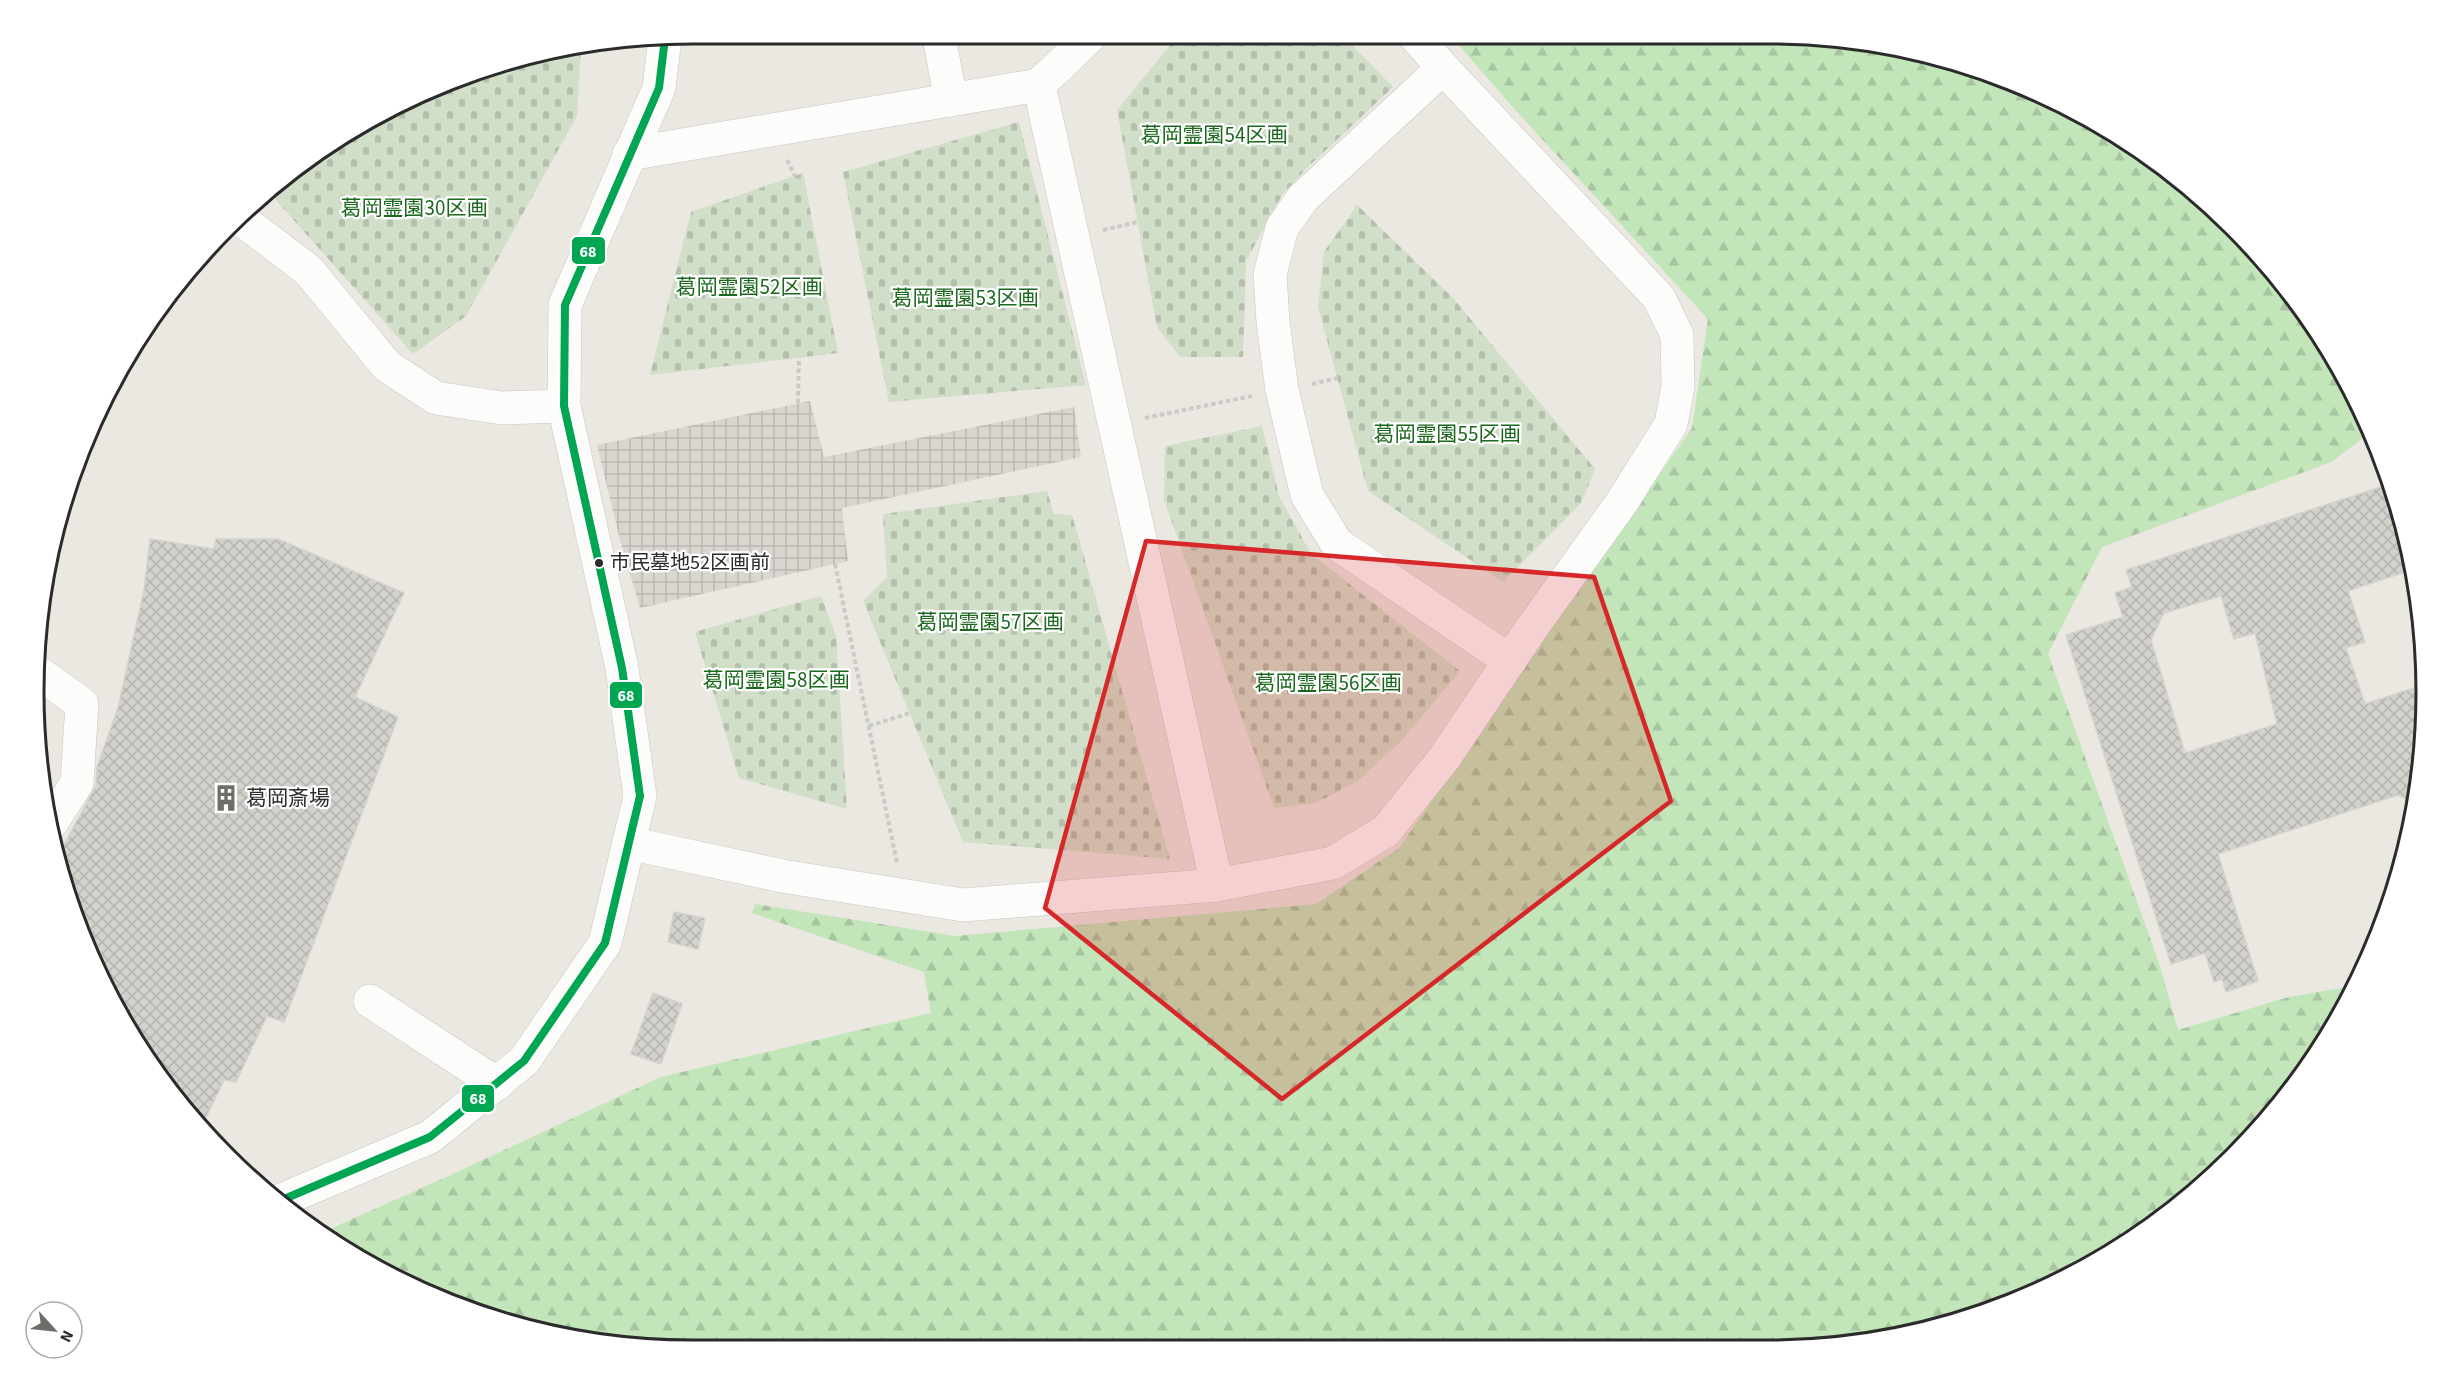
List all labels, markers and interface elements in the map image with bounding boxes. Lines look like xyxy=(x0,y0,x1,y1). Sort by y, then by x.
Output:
park label: 葛岡霊園54区画 xyxy=(1141,120,1287,150)
park label: 葛岡霊園30区画 xyxy=(341,193,487,223)
line badge: 68 xyxy=(571,236,606,265)
text: 68 xyxy=(580,241,596,263)
park label: 葛岡霊園52区画 xyxy=(676,272,822,302)
park label: 葛岡霊園53区画 xyxy=(892,283,1038,313)
park label: 葛岡霊園55区画 xyxy=(1374,419,1520,449)
place label: 市民墓地52区画前 xyxy=(610,549,770,577)
marker: 市民墓地52区画前 xyxy=(593,557,605,569)
park label: 葛岡霊園57区画 xyxy=(917,607,1063,637)
park label: 葛岡霊園58区画 xyxy=(703,665,849,695)
park label: 葛岡霊園56区画 xyxy=(1255,668,1401,698)
line badge: 68 xyxy=(609,681,643,709)
text: 68 xyxy=(618,685,634,707)
building icon: 葛岡斎場 xyxy=(211,783,241,813)
place label: 葛岡斎場 xyxy=(246,783,330,813)
line badge: 68 xyxy=(461,1084,495,1113)
text: 68 xyxy=(470,1088,486,1110)
north arrow xyxy=(24,1300,84,1360)
text: N xyxy=(54,1327,79,1346)

